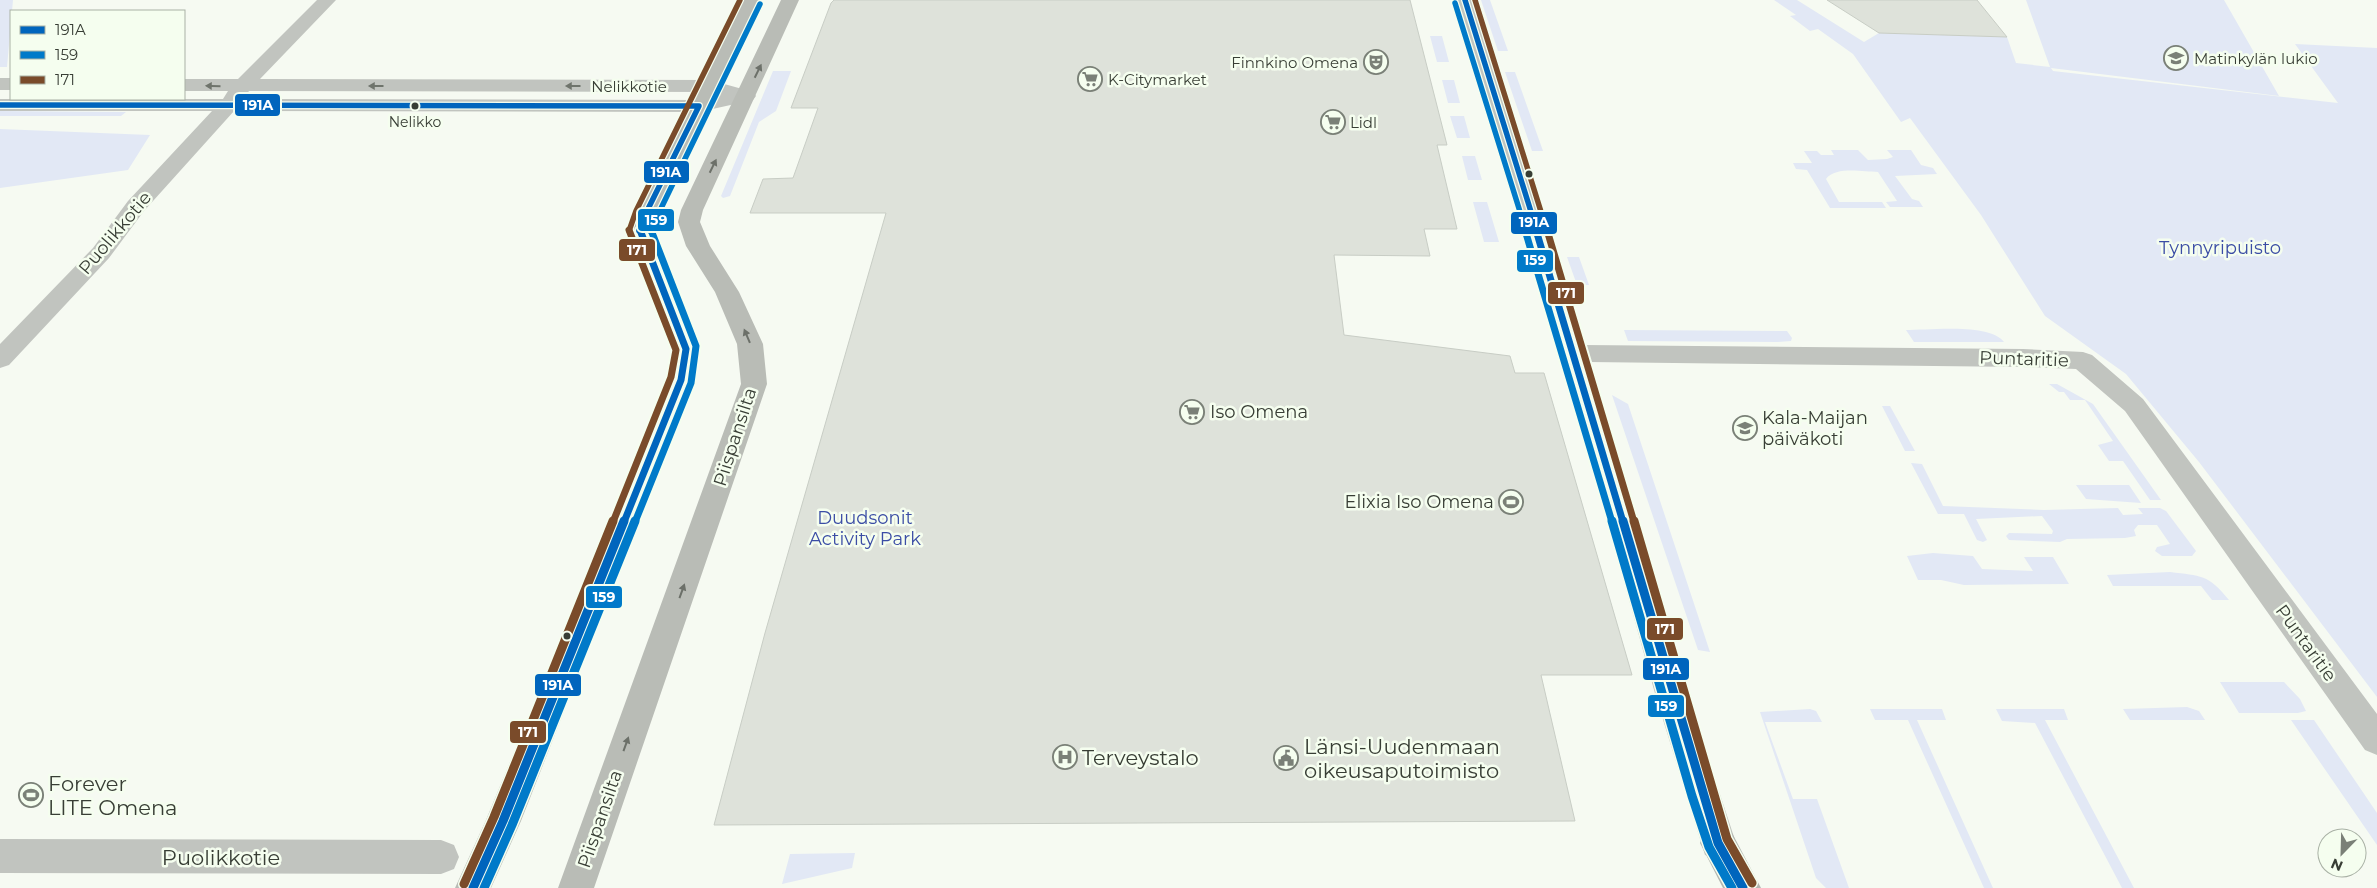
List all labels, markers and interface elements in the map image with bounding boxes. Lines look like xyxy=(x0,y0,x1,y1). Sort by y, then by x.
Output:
legend xyxy=(10,10,185,100)
text: 191A xyxy=(55,20,86,39)
text: 159 xyxy=(55,45,78,64)
school or university icon: Matinkylän lukio xyxy=(2163,45,2189,71)
theatre icon: Finnkino Omena xyxy=(1363,49,1389,75)
place label: Matinkylän lukio xyxy=(2194,49,2318,68)
place label: Finnkino Omena xyxy=(1231,53,1358,72)
one-way arrow xyxy=(754,64,762,78)
supermarket icon: K-Citymarket xyxy=(1077,66,1103,92)
text: 171 xyxy=(55,70,75,89)
place label: K-Citymarket xyxy=(1108,70,1207,89)
street label: Nelikkotie xyxy=(591,77,667,96)
one-way arrow xyxy=(205,82,221,90)
one-way arrow xyxy=(368,82,384,90)
one-way arrow xyxy=(565,82,581,90)
line badge: 191A xyxy=(234,93,281,117)
text: 191A xyxy=(243,96,274,114)
marker: Nelikko xyxy=(410,101,420,111)
supermarket icon: Lidl xyxy=(1320,109,1346,135)
place label: Nelikko xyxy=(389,113,442,131)
place label: Lidl xyxy=(1350,113,1377,132)
one-way arrow xyxy=(709,159,717,173)
line badge: 191A xyxy=(643,160,690,184)
text: 191A xyxy=(651,163,682,181)
unlabelled marker xyxy=(1524,169,1534,179)
street label: Puolikkotie xyxy=(74,187,156,279)
line badge: 159 xyxy=(637,208,675,232)
text: 159 xyxy=(645,211,667,229)
line badge: 191A xyxy=(1510,211,1558,235)
text: 191A xyxy=(1519,213,1550,231)
park label: Tynnyripuisto xyxy=(2159,237,2281,259)
line badge: 171 xyxy=(618,238,656,262)
text: 171 xyxy=(627,241,647,259)
line badge: 159 xyxy=(1516,249,1554,273)
text: 159 xyxy=(1524,251,1546,269)
line badge: 171 xyxy=(1547,281,1585,305)
text: 171 xyxy=(1556,284,1576,302)
one-way arrow xyxy=(742,329,750,343)
street label: Puntaritie xyxy=(1979,346,2069,372)
street label: Piispansilta xyxy=(709,385,761,489)
supermarket icon: Iso Omena xyxy=(1179,399,1205,425)
place label: Iso Omena xyxy=(1210,401,1308,423)
place label: Kala-Maijan päiväkoti xyxy=(1762,407,1868,450)
school or university icon: Kala-Maijan päiväkoti xyxy=(1732,415,1758,441)
sports icon: Elixia Iso Omena xyxy=(1498,489,1524,515)
place label: Elixia Iso Omena xyxy=(1344,491,1494,513)
park label: Duudsonit Activity Park xyxy=(809,507,921,550)
one-way arrow xyxy=(678,583,686,598)
line badge: 159 xyxy=(585,585,623,609)
text: 159 xyxy=(593,588,615,606)
street label: Puntaritie xyxy=(2271,600,2341,686)
line badge: 171 xyxy=(1646,617,1684,641)
text: 171 xyxy=(1655,620,1675,638)
unlabelled marker xyxy=(562,631,572,641)
line badge: 191A xyxy=(1642,657,1690,681)
text: 191A xyxy=(1651,660,1682,678)
line badge: 191A xyxy=(534,673,582,697)
text: 191A xyxy=(543,676,574,694)
line badge: 159 xyxy=(1647,694,1685,718)
text: 159 xyxy=(1655,697,1677,715)
line badge: 171 xyxy=(509,720,547,744)
text: 171 xyxy=(518,723,538,741)
place label: Länsi-Uudenmaan oikeusaputoimisto xyxy=(1304,734,1500,783)
one-way arrow xyxy=(623,736,630,751)
hospital icon: Terveystalo xyxy=(1052,744,1078,770)
place label: Terveystalo xyxy=(1082,745,1199,770)
public building icon: Länsi-Uudenmaan oikeusaputoimisto xyxy=(1273,745,1299,771)
street label: Piispansilta xyxy=(573,767,627,871)
place label: Forever LITE Omena xyxy=(48,771,178,820)
sports icon: Forever LITE Omena xyxy=(18,782,44,808)
north arrow xyxy=(2317,828,2367,878)
street label: Puolikkotie xyxy=(162,845,280,870)
text: N xyxy=(2328,854,2346,875)

